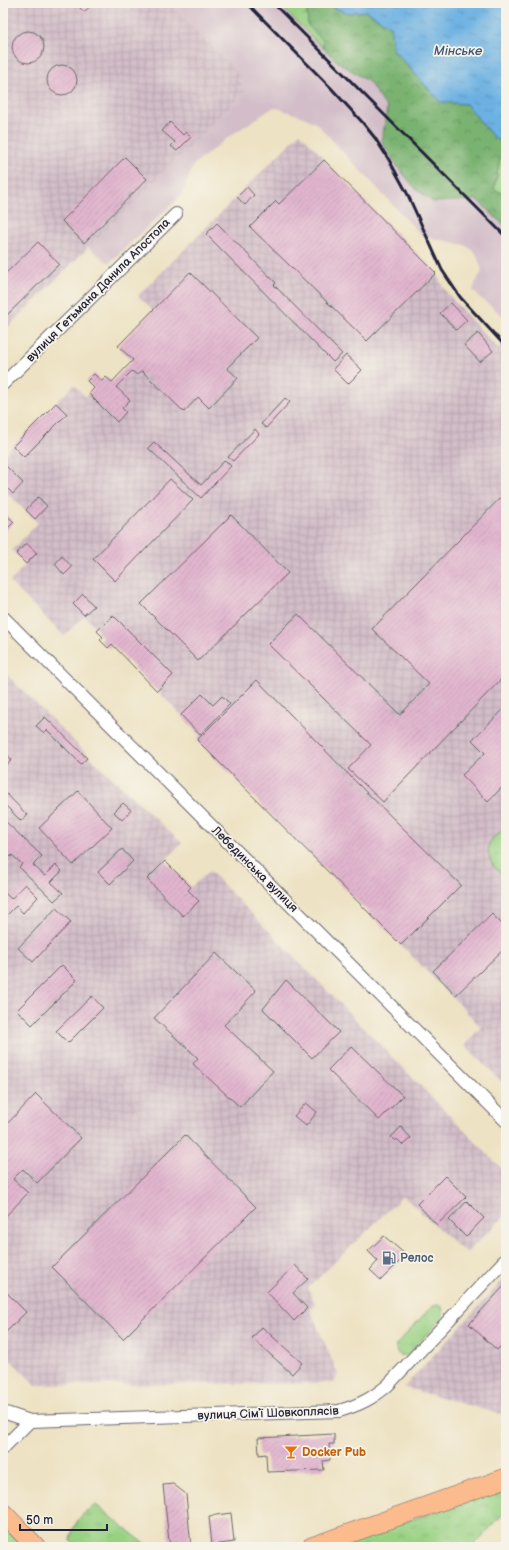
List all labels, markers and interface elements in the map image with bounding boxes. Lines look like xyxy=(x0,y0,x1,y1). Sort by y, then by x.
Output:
water label: Мінське xyxy=(434,43,483,59)
street label: вулиця Гетьмана Данила Апостола xyxy=(23,215,173,365)
street label: Лебединська вулиця xyxy=(208,822,301,916)
fuel station icon: Релос xyxy=(381,1250,397,1266)
place label: Релос xyxy=(400,1251,434,1266)
street label: вулиця Сімʼї Шовкоплясів xyxy=(197,1404,340,1423)
bar icon: Docker Pub xyxy=(283,1444,299,1460)
place label: Docker Pub xyxy=(302,1445,366,1460)
scale bar xyxy=(20,1506,107,1532)
text: 50 m xyxy=(26,1513,53,1528)

